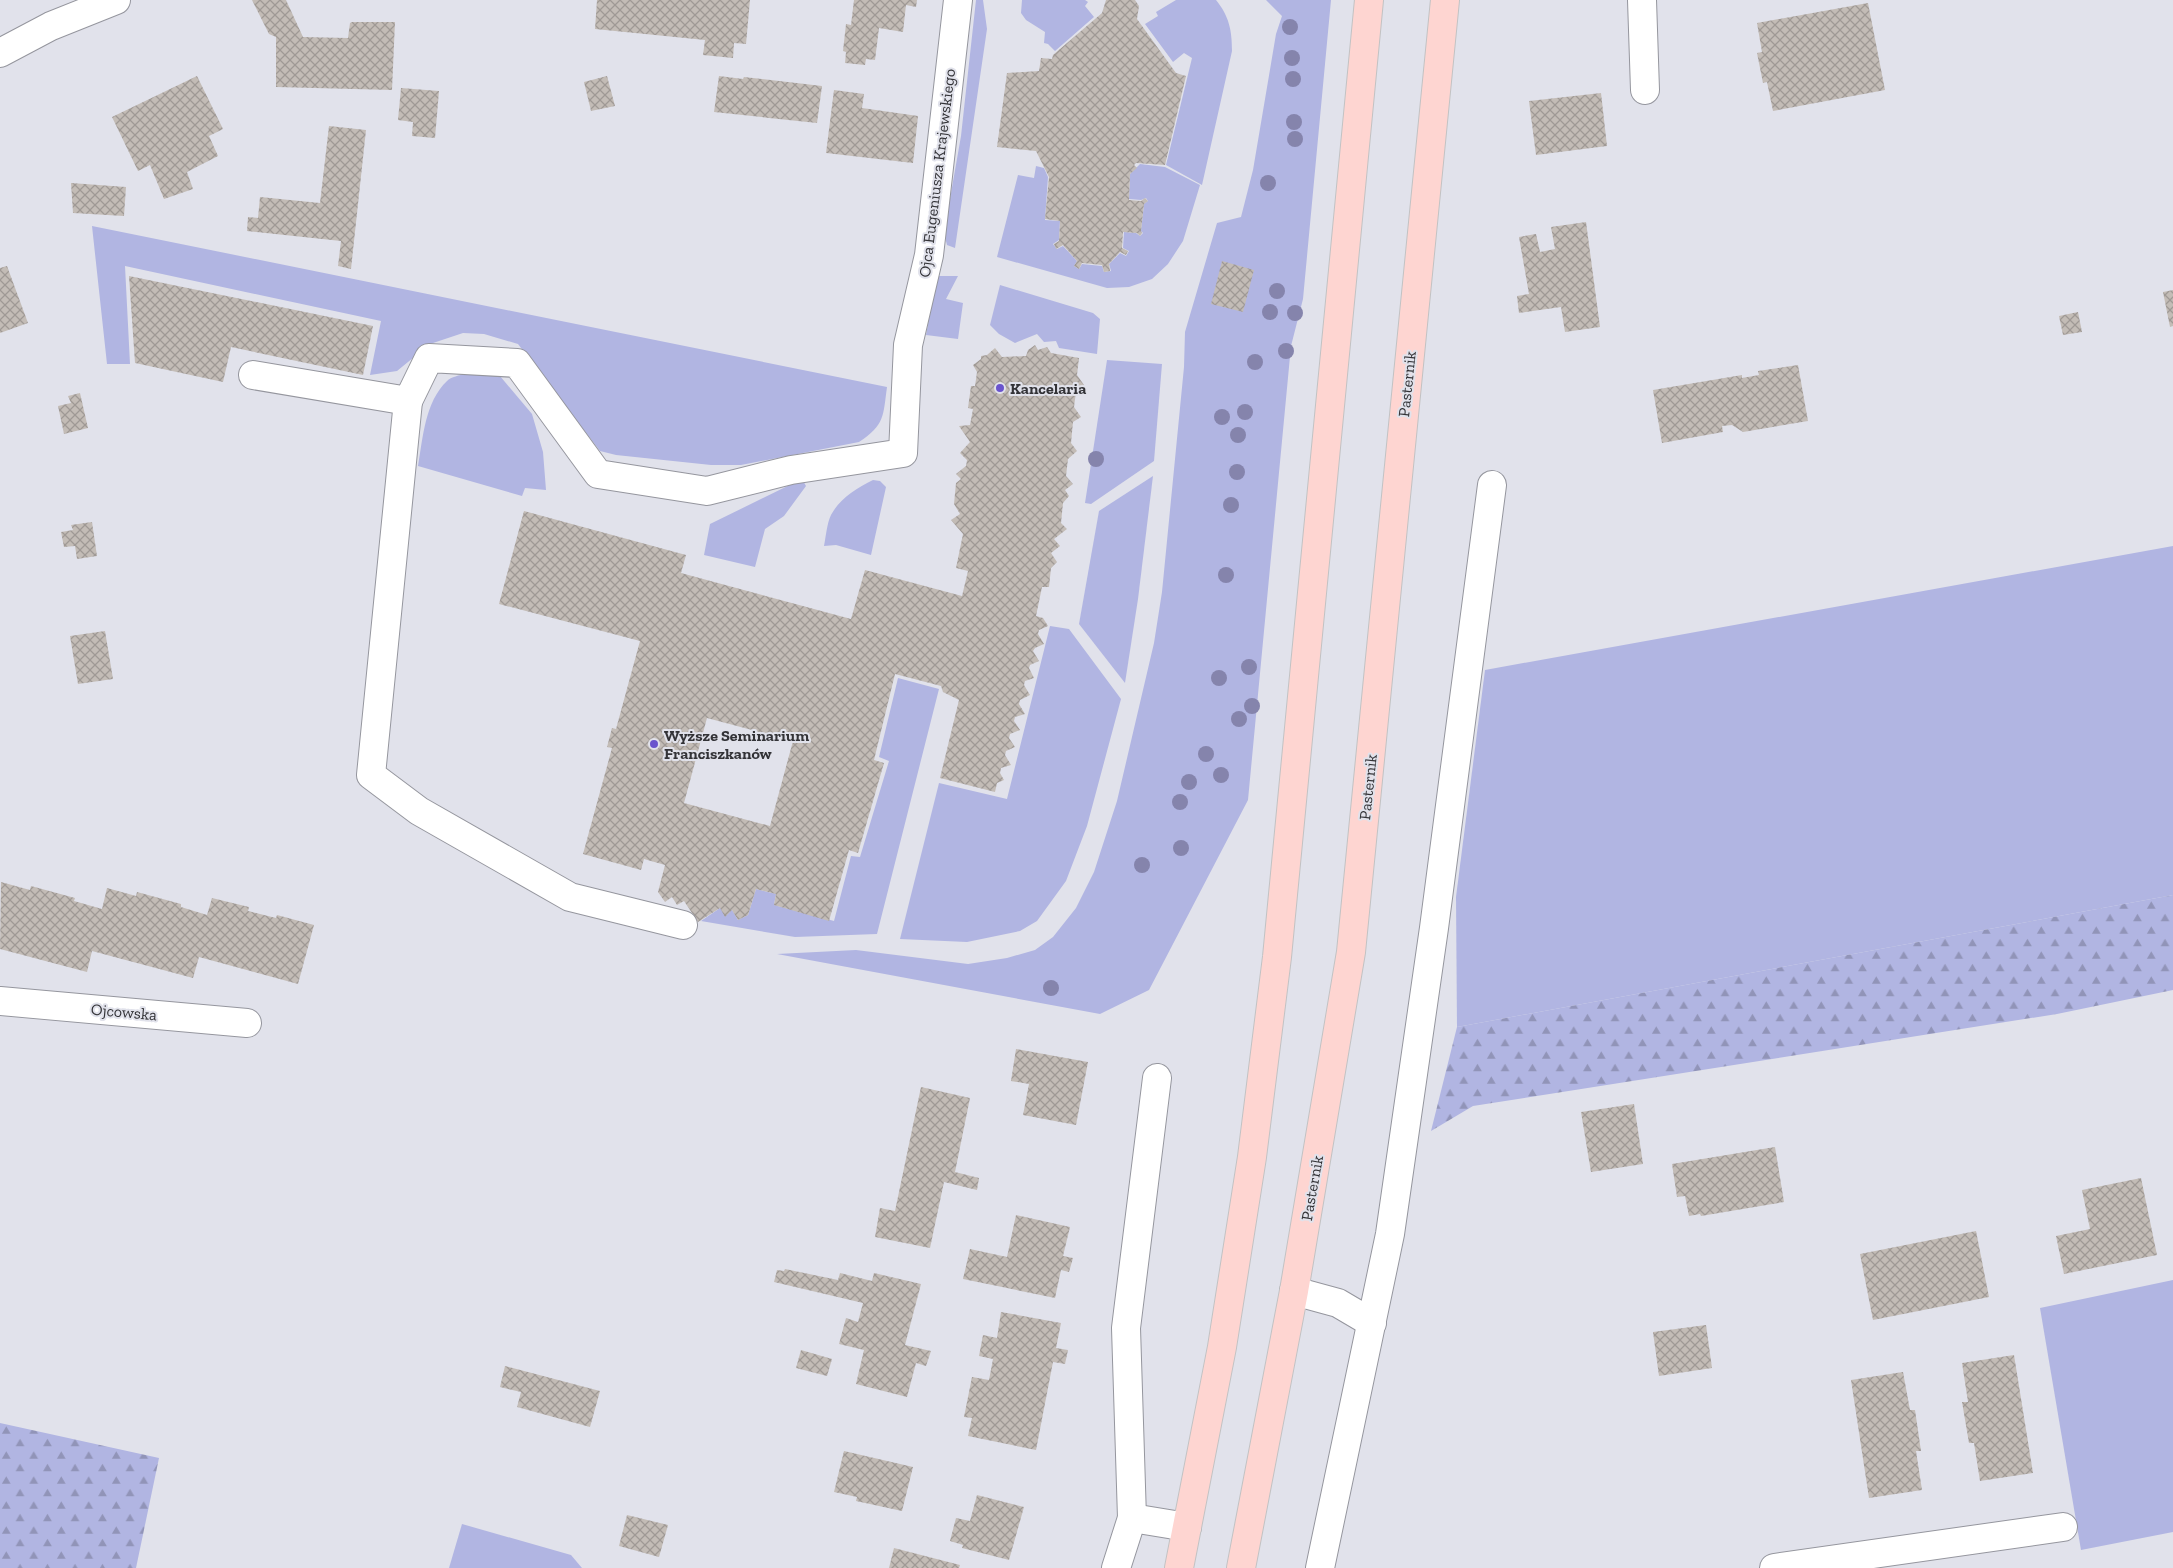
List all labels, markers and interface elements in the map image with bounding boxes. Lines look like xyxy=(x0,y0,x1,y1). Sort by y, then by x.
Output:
street label: Ojca Eugeniusza Krajewskiego xyxy=(915,68,959,278)
street label: Pasternik xyxy=(1394,350,1420,418)
place label: Kancelaria xyxy=(1010,379,1086,398)
marker: Kancelaria xyxy=(994,382,1006,394)
place label: Wyższe Seminarium Franciszkanów xyxy=(664,726,809,763)
marker: Wyższe Seminarium Franciszkanów xyxy=(648,738,660,750)
street label: Pasternik xyxy=(1355,753,1381,821)
street label: Ojcowska xyxy=(90,1000,158,1024)
street label: Pasternik xyxy=(1297,1153,1327,1222)

